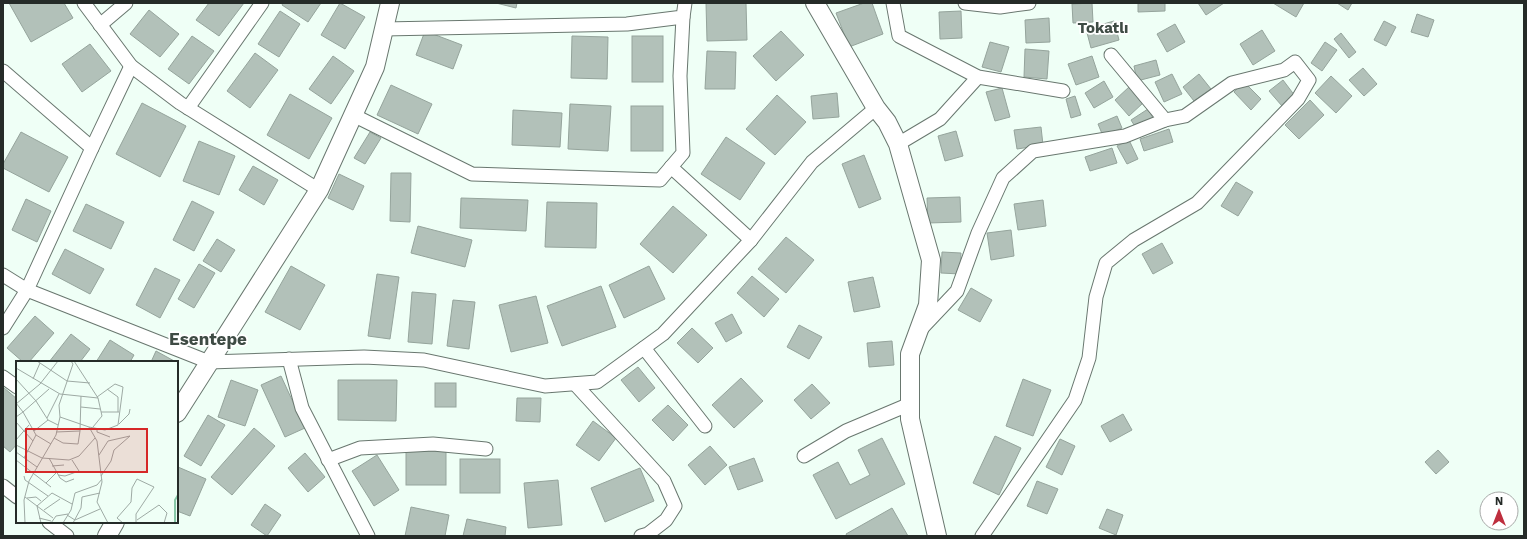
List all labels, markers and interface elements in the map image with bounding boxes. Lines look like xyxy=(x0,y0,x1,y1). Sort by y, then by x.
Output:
district label: Tokatlı xyxy=(1078,19,1128,37)
district label: Esentepe xyxy=(169,329,247,349)
inset map xyxy=(16,361,178,523)
north arrow xyxy=(1479,491,1519,531)
text: N xyxy=(1495,495,1503,508)

